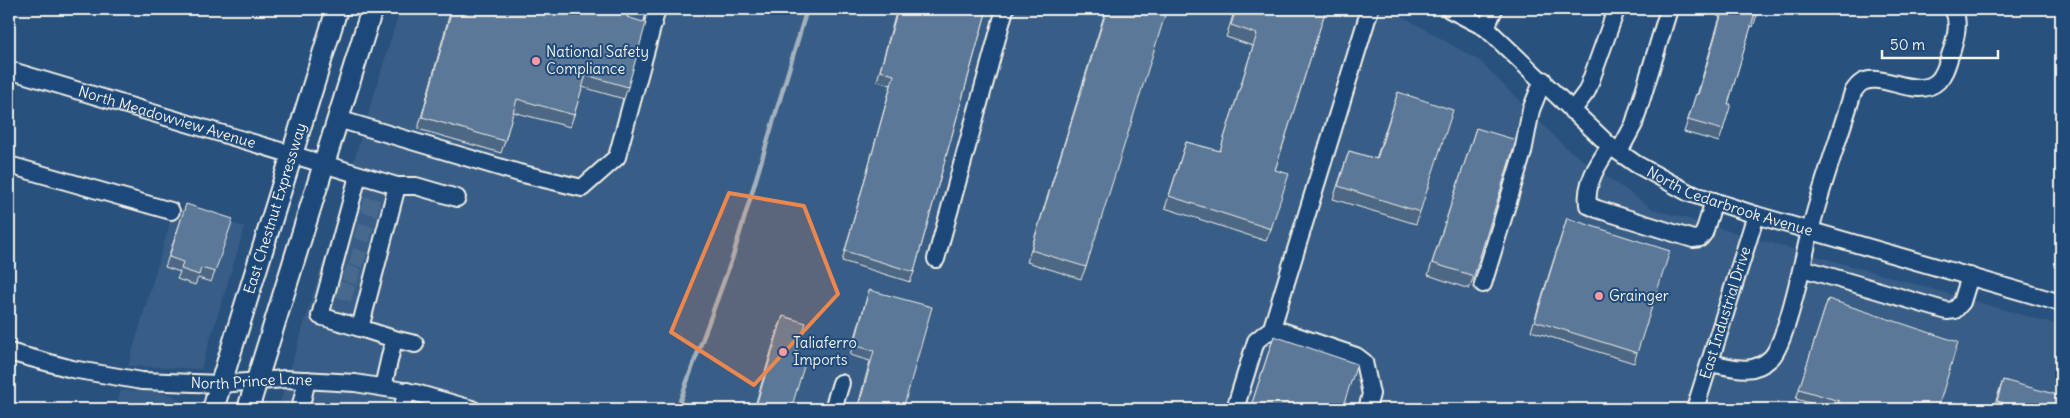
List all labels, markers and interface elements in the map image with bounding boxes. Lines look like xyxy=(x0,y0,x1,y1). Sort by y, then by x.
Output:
scale bar xyxy=(1882,28,1999,60)
text: 50 m xyxy=(1890,35,1925,54)
place label: National Safety Compliance xyxy=(546,42,649,78)
marker: National Safety Compliance xyxy=(530,55,542,67)
street label: North Meadowview Avenue xyxy=(76,81,258,152)
street label: East Chestnut Expressway xyxy=(239,120,310,296)
street label: North Cedarbrook Avenue xyxy=(1644,162,1815,240)
street label: East Industrial Drive xyxy=(1695,244,1755,381)
place label: Grainger xyxy=(1609,286,1669,305)
marker: Grainger xyxy=(1593,290,1605,302)
place label: Taliaferro Imports xyxy=(793,333,857,369)
marker: Taliaferro Imports xyxy=(777,346,789,358)
street label: North Prince Lane xyxy=(190,369,313,393)

